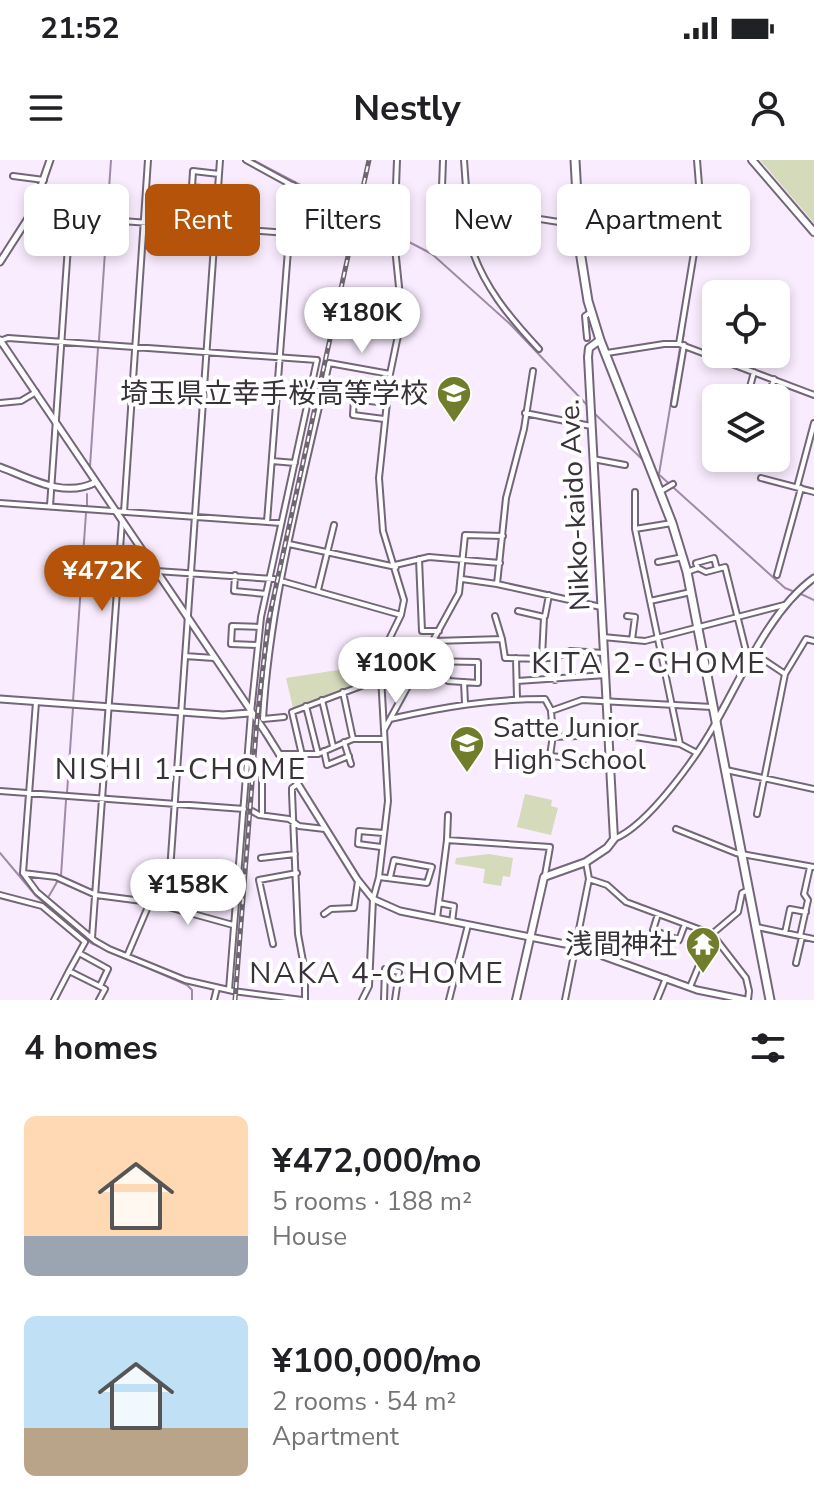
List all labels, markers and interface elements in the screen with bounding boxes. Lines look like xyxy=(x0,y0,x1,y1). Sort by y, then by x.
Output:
text: 21:52 xyxy=(40,8,119,49)
text: Nestly xyxy=(353,84,461,133)
icon: menu xyxy=(24,86,68,130)
icon: person xyxy=(746,86,790,130)
chip: Buy xyxy=(24,184,129,256)
chip: Rent xyxy=(145,184,260,256)
chip: Filters xyxy=(276,184,410,256)
chip: New xyxy=(426,184,541,256)
chip: Apartment xyxy=(557,184,750,256)
map controls xyxy=(702,280,790,472)
button: locate xyxy=(702,280,790,368)
pin: ¥180K xyxy=(306,287,418,355)
text: ¥180K xyxy=(322,295,402,330)
school or university icon: 埼玉県立幸手桜高等学校 xyxy=(435,374,473,424)
place label: 埼玉県立幸手桜高等学校 xyxy=(120,375,428,413)
button: layers xyxy=(702,384,790,472)
street label: Nikko-kaido Ave. xyxy=(550,398,600,612)
pin: ¥472K xyxy=(46,545,158,613)
text: ¥472K xyxy=(62,553,142,588)
pin: ¥100K xyxy=(340,637,452,705)
district label: KITA 2-CHOME xyxy=(531,643,767,684)
text: ¥100K xyxy=(356,645,436,680)
place label: Satte Junior High School xyxy=(493,709,647,779)
school or university icon: Satte Junior High School xyxy=(448,724,486,774)
district label: NISHI 1-CHOME xyxy=(55,749,307,790)
pin: ¥158K xyxy=(132,859,244,927)
text: ¥158K xyxy=(148,867,228,902)
temple icon: 浅間神社 xyxy=(684,925,722,975)
place label: 浅間神社 xyxy=(565,926,677,964)
district label: NAKA 4-CHOME xyxy=(249,953,505,994)
text: 4 homes xyxy=(24,1025,158,1071)
icon: filters xyxy=(746,1026,790,1070)
text: ¥472,000/mo xyxy=(272,1138,481,1184)
icon: home xyxy=(88,1148,184,1244)
text: 5 rooms · 188 m² xyxy=(272,1184,472,1219)
text: House xyxy=(272,1219,347,1254)
text: ¥100,000/mo xyxy=(272,1338,481,1384)
icon: home xyxy=(88,1348,184,1444)
text: 2 rooms · 54 m² xyxy=(272,1384,456,1419)
text: Apartment xyxy=(272,1419,399,1454)

